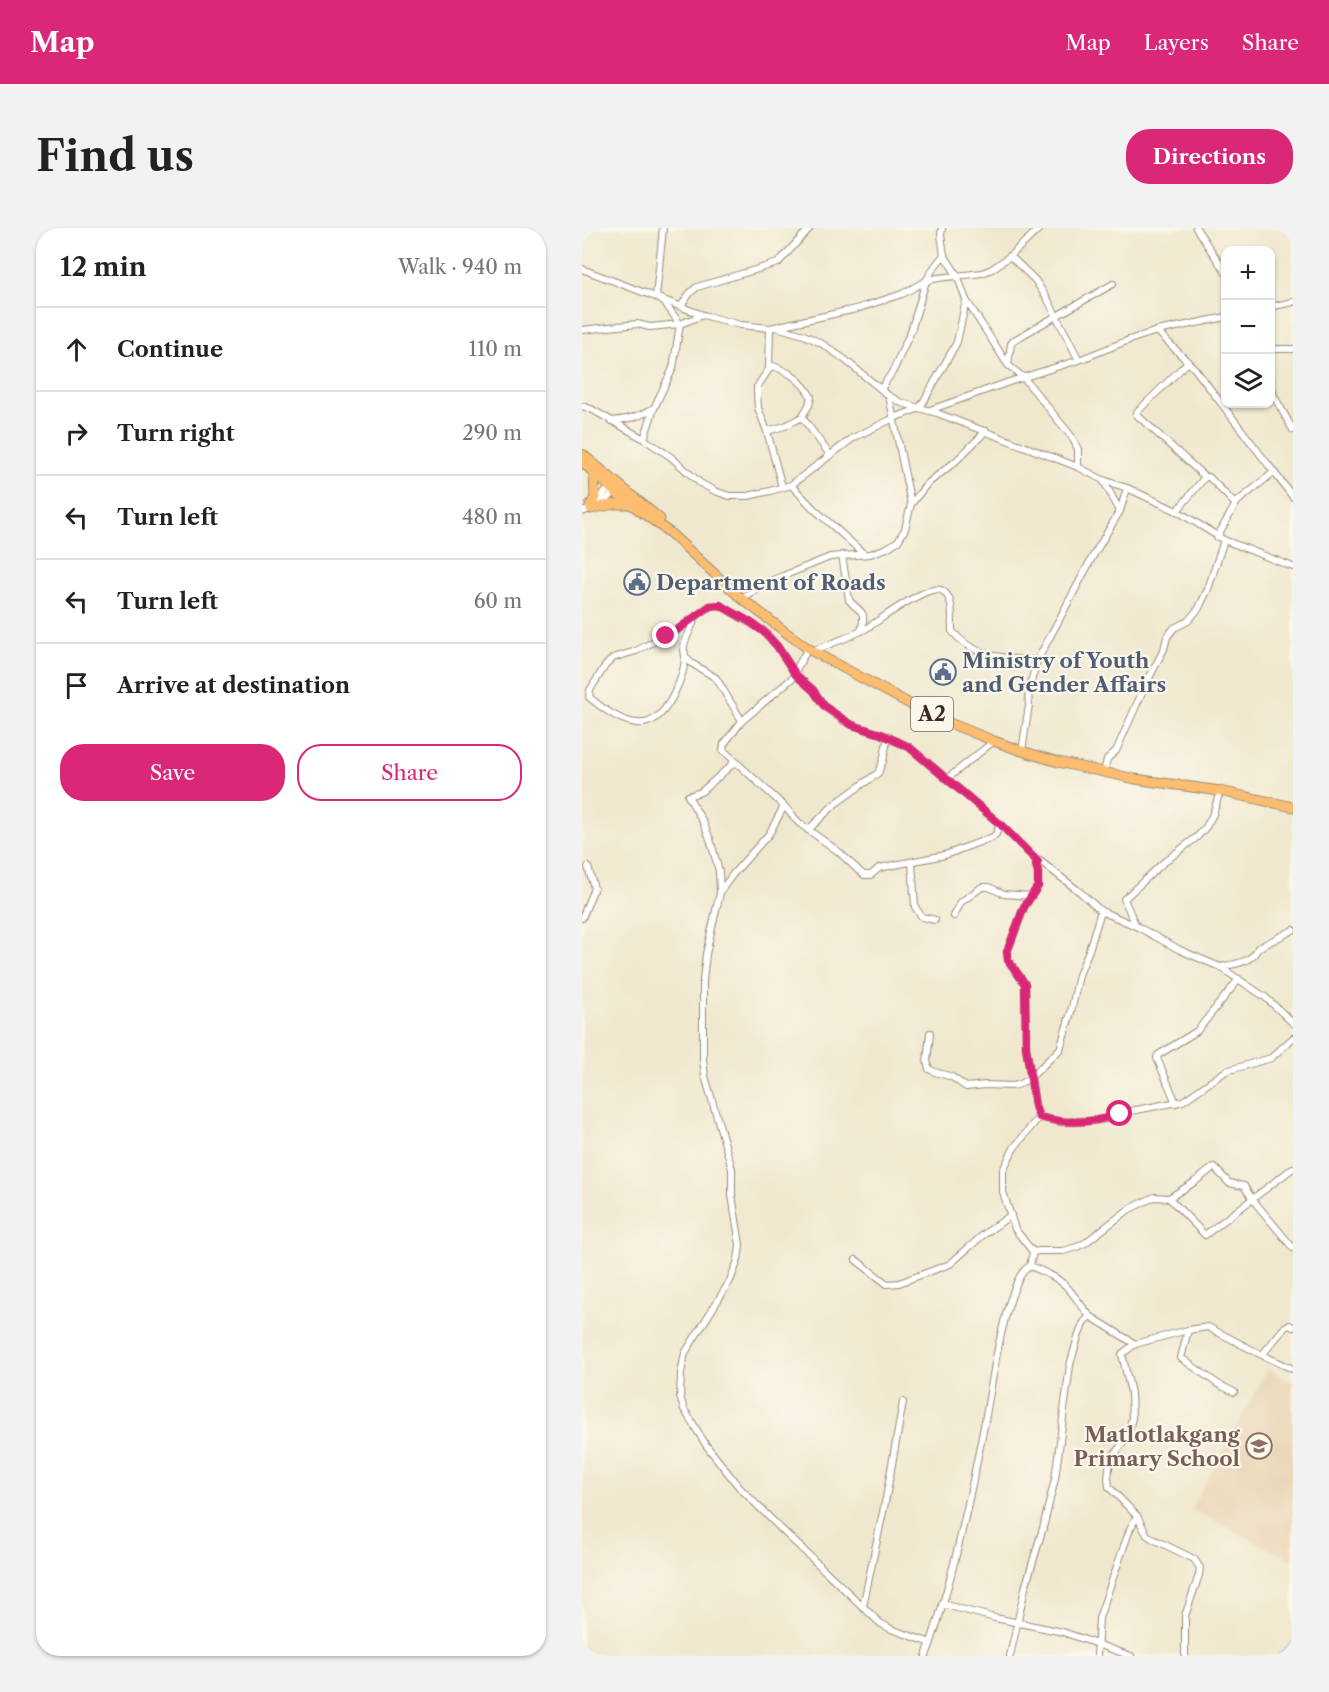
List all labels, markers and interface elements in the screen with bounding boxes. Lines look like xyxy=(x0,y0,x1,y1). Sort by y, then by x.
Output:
text: Map xyxy=(30,25,94,59)
text: Map xyxy=(1066,30,1111,55)
text: Layers xyxy=(1144,30,1209,55)
text: Share xyxy=(1242,30,1299,55)
button: Directions xyxy=(1126,129,1293,184)
text: Find us xyxy=(36,130,194,182)
map controls xyxy=(1221,246,1275,408)
button: + xyxy=(1221,246,1275,300)
text: 12 min xyxy=(60,251,147,283)
text: Walk · 940 m xyxy=(398,255,522,279)
button: − xyxy=(1221,300,1275,354)
icon: ahead xyxy=(60,333,93,366)
text: Continue xyxy=(117,336,223,363)
text: 110 m xyxy=(469,337,522,361)
button: layers xyxy=(1221,354,1275,408)
icon: right xyxy=(60,417,93,450)
text: Turn right xyxy=(117,420,235,447)
text: 290 m xyxy=(462,421,522,445)
icon: left xyxy=(60,501,93,534)
text: Turn left xyxy=(117,504,218,531)
text: 480 m xyxy=(462,505,522,529)
public building icon: Department of Roads xyxy=(622,567,652,597)
place label: Department of Roads xyxy=(656,570,886,595)
icon: left xyxy=(60,585,93,618)
text: Turn left xyxy=(117,588,218,615)
text: 60 m xyxy=(474,589,522,613)
route end xyxy=(652,622,678,648)
place label: Ministry of Youth and Gender Affairs xyxy=(962,648,1166,697)
public building icon: Ministry of Youth and Gender Affairs xyxy=(928,657,958,687)
icon: arrive xyxy=(60,669,93,702)
text: Arrive at destination xyxy=(117,672,350,699)
road number: A2 xyxy=(911,697,953,731)
button: Save xyxy=(60,744,285,801)
button: Share xyxy=(297,744,522,801)
route start xyxy=(1106,1100,1132,1126)
place label: Matlotlakgang Primary School xyxy=(1073,1422,1241,1471)
school or university icon: Matlotlakgang Primary School xyxy=(1244,1431,1274,1461)

